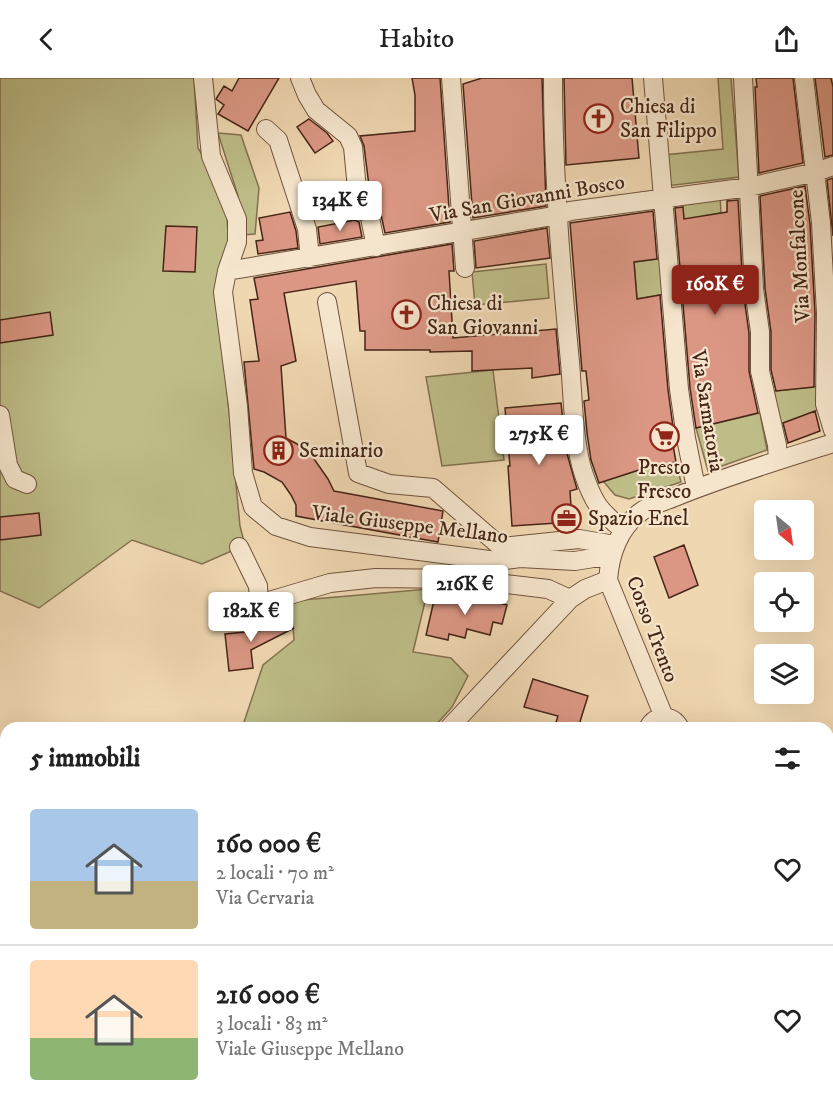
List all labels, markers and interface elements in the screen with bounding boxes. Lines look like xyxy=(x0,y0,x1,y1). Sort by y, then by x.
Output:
text: Habito xyxy=(379,22,454,56)
icon: back xyxy=(30,23,63,56)
icon: share xyxy=(770,23,803,56)
place label: Chiesa di San Filippo xyxy=(620,94,717,144)
church icon: Chiesa di San Filippo xyxy=(583,102,615,134)
street label: Via San Giovanni Bosco xyxy=(427,169,627,229)
pin: 134K € xyxy=(291,181,389,232)
text: 134K € xyxy=(312,188,368,213)
street label: Via Monfalcone xyxy=(784,189,817,324)
pin: 160K € xyxy=(666,265,764,316)
text: 160K € xyxy=(686,272,744,297)
place label: Chiesa di San Giovanni xyxy=(427,291,538,341)
church icon: Chiesa di San Giovanni xyxy=(390,299,422,331)
street label: Via Sarmatoria xyxy=(684,347,730,474)
pin: 275K € xyxy=(490,415,588,466)
supermarket icon: Presto Fresco xyxy=(648,420,680,452)
text: 275K € xyxy=(509,422,569,447)
building icon: Seminario xyxy=(262,434,294,466)
place label: Seminario xyxy=(299,438,383,464)
place label: Presto Fresco xyxy=(637,455,691,505)
street label: Viale Giuseppe Mellano xyxy=(309,500,509,550)
north arrow xyxy=(754,500,814,560)
map controls xyxy=(754,500,814,704)
office icon: Spazio Enel xyxy=(551,502,583,534)
place label: Spazio Enel xyxy=(588,506,689,532)
pin: 216K € xyxy=(416,565,514,616)
text: 216K € xyxy=(436,572,494,597)
button: locate xyxy=(754,572,814,632)
street label: Corso Trento xyxy=(620,573,684,686)
pin: 182K € xyxy=(202,592,300,643)
text: 182K € xyxy=(222,599,280,624)
button: layers xyxy=(754,644,814,704)
text: 5 immobili xyxy=(30,742,140,775)
icon: filters xyxy=(771,742,804,775)
text: 160 000 € xyxy=(216,828,321,861)
icon: home xyxy=(78,833,150,905)
icon: heart xyxy=(771,853,804,886)
text: 2 locali · 70 m² xyxy=(216,861,334,886)
text: Via Cervaria xyxy=(216,886,314,911)
text: 216 000 € xyxy=(216,979,320,1012)
icon: home xyxy=(78,984,150,1056)
icon: heart xyxy=(771,1004,804,1037)
text: 3 locali · 83 m² xyxy=(216,1012,328,1037)
text: Viale Giuseppe Mellano xyxy=(216,1037,404,1062)

